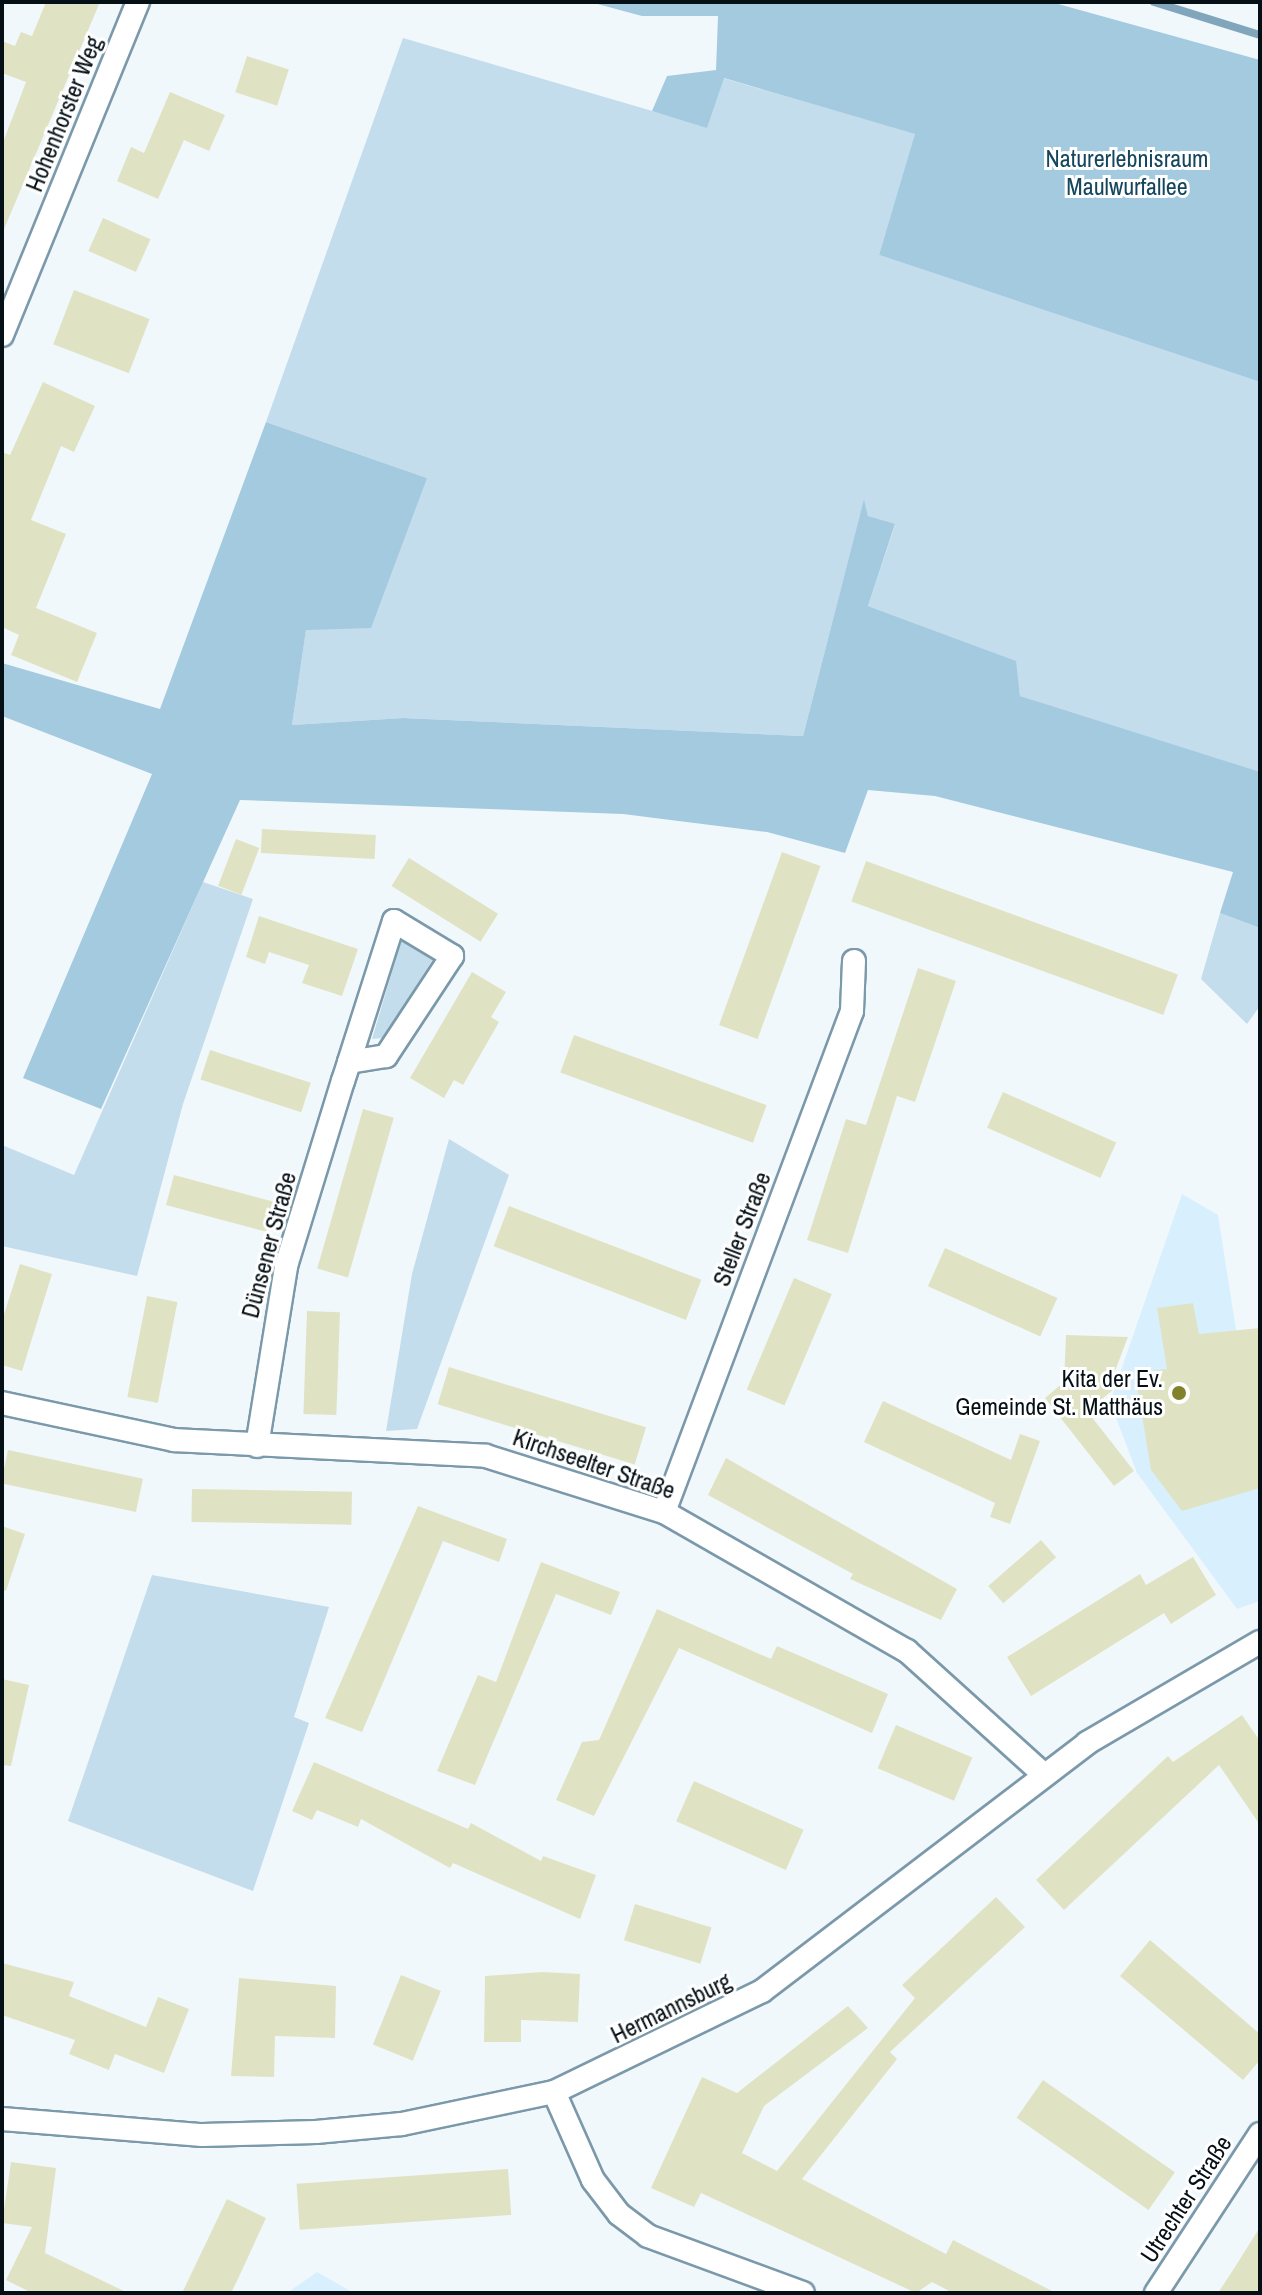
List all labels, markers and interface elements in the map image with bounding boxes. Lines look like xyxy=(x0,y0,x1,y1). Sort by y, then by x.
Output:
street label: Hohenhorster Weg xyxy=(20,32,108,196)
park label: Naturerlebnisraum Maulwurfallee xyxy=(1046,145,1208,201)
street label: Steller Straße xyxy=(707,1168,777,1290)
street label: Dünsener Straße xyxy=(236,1169,302,1321)
place label: Kita der Ev. Gemeinde St. Matthäus xyxy=(955,1365,1163,1421)
marker: Kita der Ev. Gemeinde St. Matthäus xyxy=(1170,1384,1188,1402)
street label: Kirchseelter Straße xyxy=(509,1423,679,1505)
street label: Hermannsburg xyxy=(606,1967,736,2049)
street label: Utrechter Straße xyxy=(1134,2130,1238,2268)

